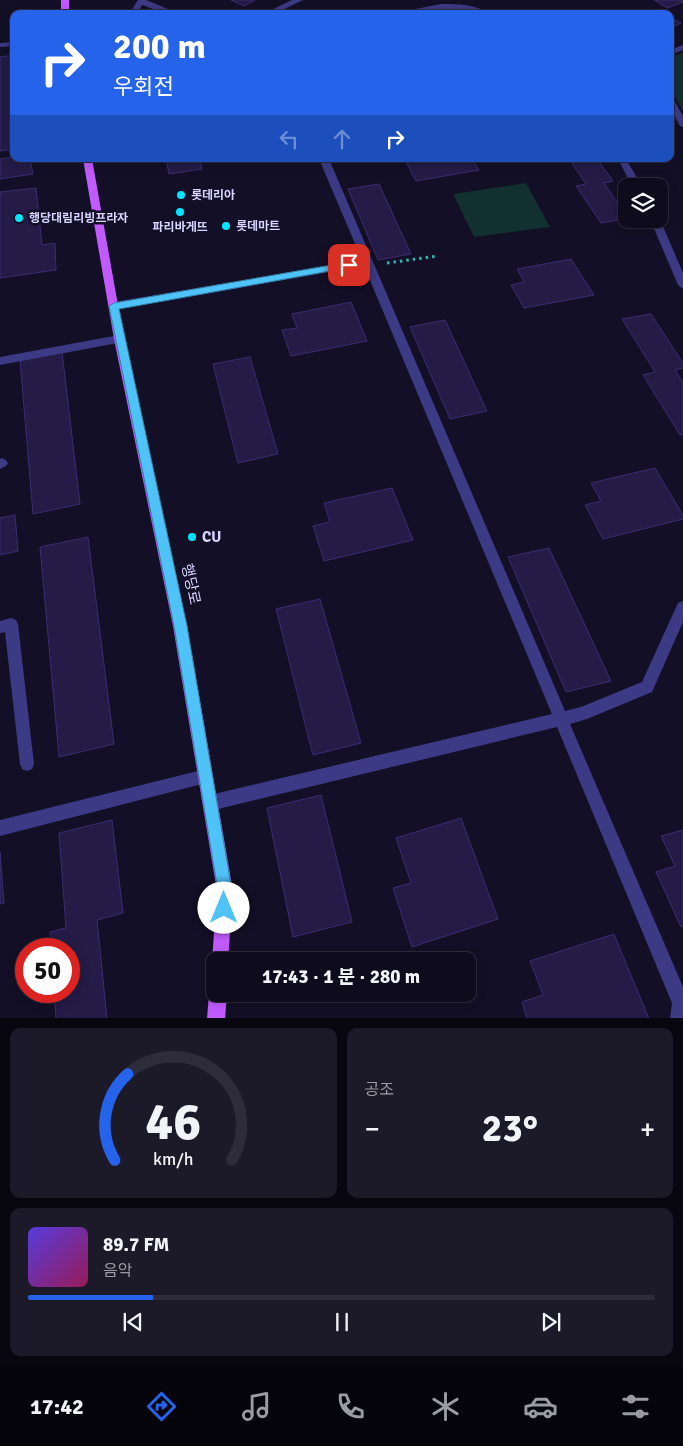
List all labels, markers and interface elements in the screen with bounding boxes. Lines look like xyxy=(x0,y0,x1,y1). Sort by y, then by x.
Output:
text: 200 m xyxy=(113,25,206,68)
icon: right xyxy=(30,30,95,95)
text: 우회전 xyxy=(113,73,174,100)
icon: left xyxy=(275,125,303,153)
icon: ahead xyxy=(328,125,356,153)
icon: right xyxy=(381,125,409,153)
map controls xyxy=(618,178,668,228)
button: layers xyxy=(618,178,668,228)
place label: 롯데리아 xyxy=(191,188,235,203)
marker: 롯데리아 xyxy=(175,189,187,201)
marker: 파리바게뜨 xyxy=(174,206,186,218)
place label: 행당대림리빙프라자 xyxy=(29,211,128,226)
marker: 행당대림리빙프라자 xyxy=(13,212,25,224)
place label: 롯데마트 xyxy=(236,219,280,234)
place label: 파리바게뜨 xyxy=(152,220,208,235)
marker: 롯데마트 xyxy=(220,220,232,232)
pin xyxy=(328,244,370,286)
icon: arrive xyxy=(335,251,363,279)
place label: CU xyxy=(202,528,221,546)
marker: CU xyxy=(186,531,198,543)
street label: 행당로 xyxy=(178,562,204,606)
position arrow xyxy=(197,881,249,933)
speed limit sign: 50 xyxy=(15,938,80,1003)
text: 17:43 · 1 분 · 280 m xyxy=(262,965,420,989)
text: 공조 xyxy=(365,1080,394,1100)
text: 46 xyxy=(145,1090,201,1154)
text: 23° xyxy=(482,1105,538,1152)
text: − xyxy=(365,1112,380,1146)
text: + xyxy=(640,1112,655,1146)
text: km/h xyxy=(153,1148,193,1170)
text: 89.7 FM xyxy=(103,1233,169,1257)
text: 음악 xyxy=(103,1261,132,1281)
icon: previous xyxy=(119,1308,147,1336)
icon: pause xyxy=(328,1308,356,1336)
icon: next xyxy=(537,1308,565,1336)
icon: directions xyxy=(144,1389,179,1424)
icon: music xyxy=(239,1389,274,1424)
icon: phone xyxy=(333,1389,368,1424)
icon: climate xyxy=(428,1389,463,1424)
icon: car xyxy=(523,1389,558,1424)
icon: filters xyxy=(618,1389,653,1424)
text: 17:42 xyxy=(30,1393,84,1420)

